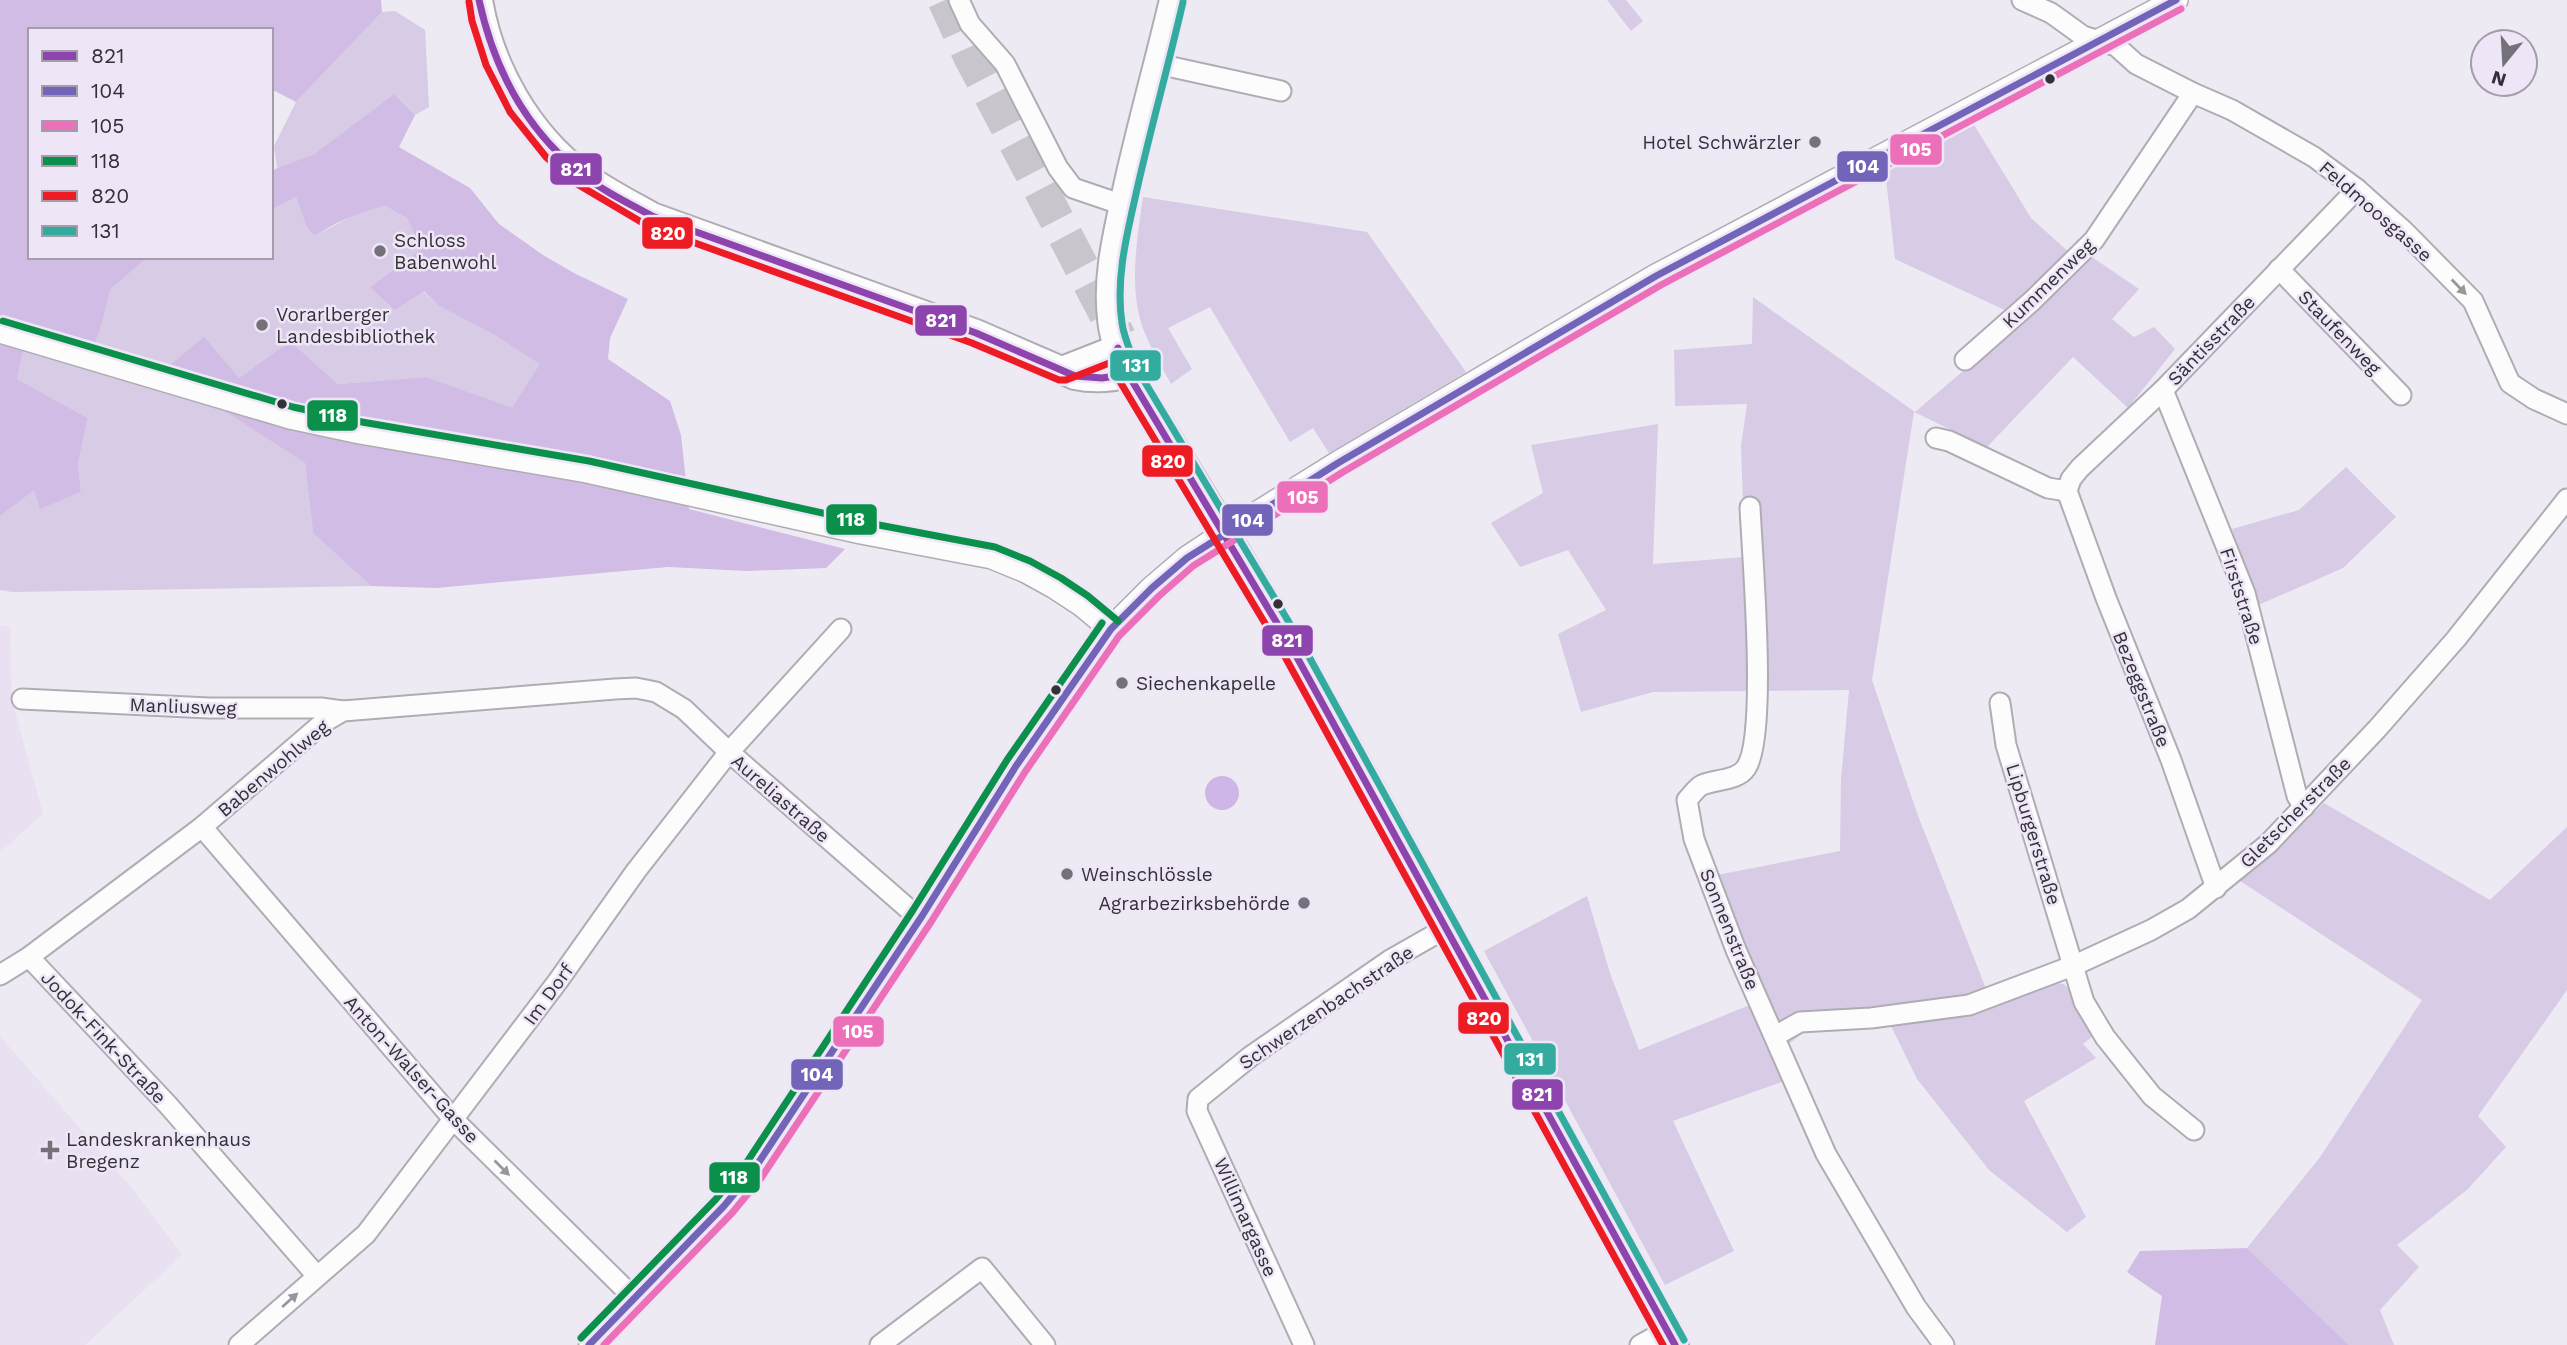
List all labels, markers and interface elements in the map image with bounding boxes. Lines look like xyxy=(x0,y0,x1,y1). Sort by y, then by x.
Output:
legend xyxy=(28,28,273,259)
north arrow xyxy=(2469,28,2539,98)
text: 821 xyxy=(91,43,124,68)
text: N xyxy=(2489,66,2509,92)
unlabelled marker xyxy=(2043,72,2057,86)
text: 104 xyxy=(91,78,125,103)
text: 105 xyxy=(91,113,124,138)
place label: Hotel Schwärzler xyxy=(1642,131,1801,154)
line badge: 105 xyxy=(1889,133,1943,166)
marker: Hotel Schwärzler xyxy=(1807,134,1823,150)
text: 105 xyxy=(1900,138,1932,161)
text: 118 xyxy=(91,148,120,173)
line badge: 104 xyxy=(1836,150,1889,183)
line badge: 821 xyxy=(549,152,603,186)
text: 104 xyxy=(1847,155,1879,178)
street label: Feldmoosgasse xyxy=(2315,156,2437,267)
text: 821 xyxy=(560,158,592,181)
text: 820 xyxy=(91,183,129,208)
line badge: 820 xyxy=(641,216,694,250)
text: 131 xyxy=(91,218,120,243)
text: 820 xyxy=(650,222,686,245)
place label: Schloss Babenwohl xyxy=(394,229,496,274)
street label: Kummenweg xyxy=(1998,233,2100,333)
marker: Schloss Babenwohl xyxy=(372,243,388,259)
one-way arrow xyxy=(2451,278,2467,295)
street label: Staufenweg xyxy=(2293,285,2386,380)
street label: Säntisstraße xyxy=(2163,291,2260,390)
place label: Vorarlberger Landesbibliothek xyxy=(276,303,435,348)
line badge: 821 xyxy=(914,304,968,337)
text: 821 xyxy=(925,309,957,332)
marker: Vorarlberger Landesbibliothek xyxy=(254,317,270,333)
line badge: 131 xyxy=(1109,349,1162,382)
text: 131 xyxy=(1122,354,1150,377)
unlabelled marker xyxy=(275,397,289,411)
line badge: 118 xyxy=(306,399,359,432)
text: 118 xyxy=(319,404,347,427)
line badge: 820 xyxy=(1141,444,1194,478)
text: 820 xyxy=(1150,450,1186,473)
line badge: 105 xyxy=(1276,480,1329,514)
text: 105 xyxy=(1287,486,1319,509)
line badge: 118 xyxy=(825,503,878,536)
line badge: 104 xyxy=(1221,503,1274,537)
text: 118 xyxy=(837,508,865,531)
text: 104 xyxy=(1232,509,1264,532)
street label: Firststraße xyxy=(2215,545,2268,648)
unlabelled marker xyxy=(1271,597,1285,611)
line badge: 821 xyxy=(1261,624,1314,657)
street label: Bezeggstraße xyxy=(2108,628,2175,751)
text: 821 xyxy=(1271,629,1303,652)
place label: Siechenkapelle xyxy=(1136,672,1276,695)
marker: Siechenkapelle xyxy=(1114,675,1130,691)
unlabelled marker xyxy=(1049,683,1063,697)
street label: Manliusweg xyxy=(129,693,238,720)
street label: Babenwohlweg xyxy=(213,714,334,822)
street label: Aureliastraße xyxy=(727,749,835,847)
street label: Gletscherstraße xyxy=(2235,752,2356,873)
street label: Lipburgerstraße xyxy=(2001,761,2066,908)
place label: Weinschlössle xyxy=(1081,863,1213,886)
street label: Sonnenstraße xyxy=(1695,865,1764,993)
marker: Weinschlössle xyxy=(1059,866,1075,882)
place label: Agrarbezirksbehörde xyxy=(1099,892,1290,915)
marker: Agrarbezirksbehörde xyxy=(1296,895,1312,911)
street label: Schwerzenbachstraße xyxy=(1235,940,1418,1074)
street label: Im Dorf xyxy=(518,959,579,1030)
street label: Jodok-Fink-Straße xyxy=(36,966,171,1109)
street label: Anton-Walser-Gasse xyxy=(339,991,484,1148)
line badge: 820 xyxy=(1457,1001,1510,1035)
text: 820 xyxy=(1466,1007,1502,1030)
line badge: 105 xyxy=(832,1015,885,1048)
text: 105 xyxy=(842,1020,874,1043)
line badge: 131 xyxy=(1503,1042,1557,1076)
text: 131 xyxy=(1516,1048,1544,1071)
line badge: 104 xyxy=(790,1058,844,1091)
text: 104 xyxy=(801,1063,833,1086)
line badge: 821 xyxy=(1511,1078,1564,1111)
text: 821 xyxy=(1521,1083,1553,1106)
place label: Landeskrankenhaus Bregenz xyxy=(66,1128,251,1173)
marker: Landeskrankenhaus Bregenz xyxy=(40,1140,60,1160)
street label: Willimargasse xyxy=(1209,1154,1282,1280)
one-way arrow xyxy=(494,1159,511,1176)
line badge: 118 xyxy=(708,1161,761,1194)
text: 118 xyxy=(720,1166,748,1189)
one-way arrow xyxy=(281,1292,299,1308)

